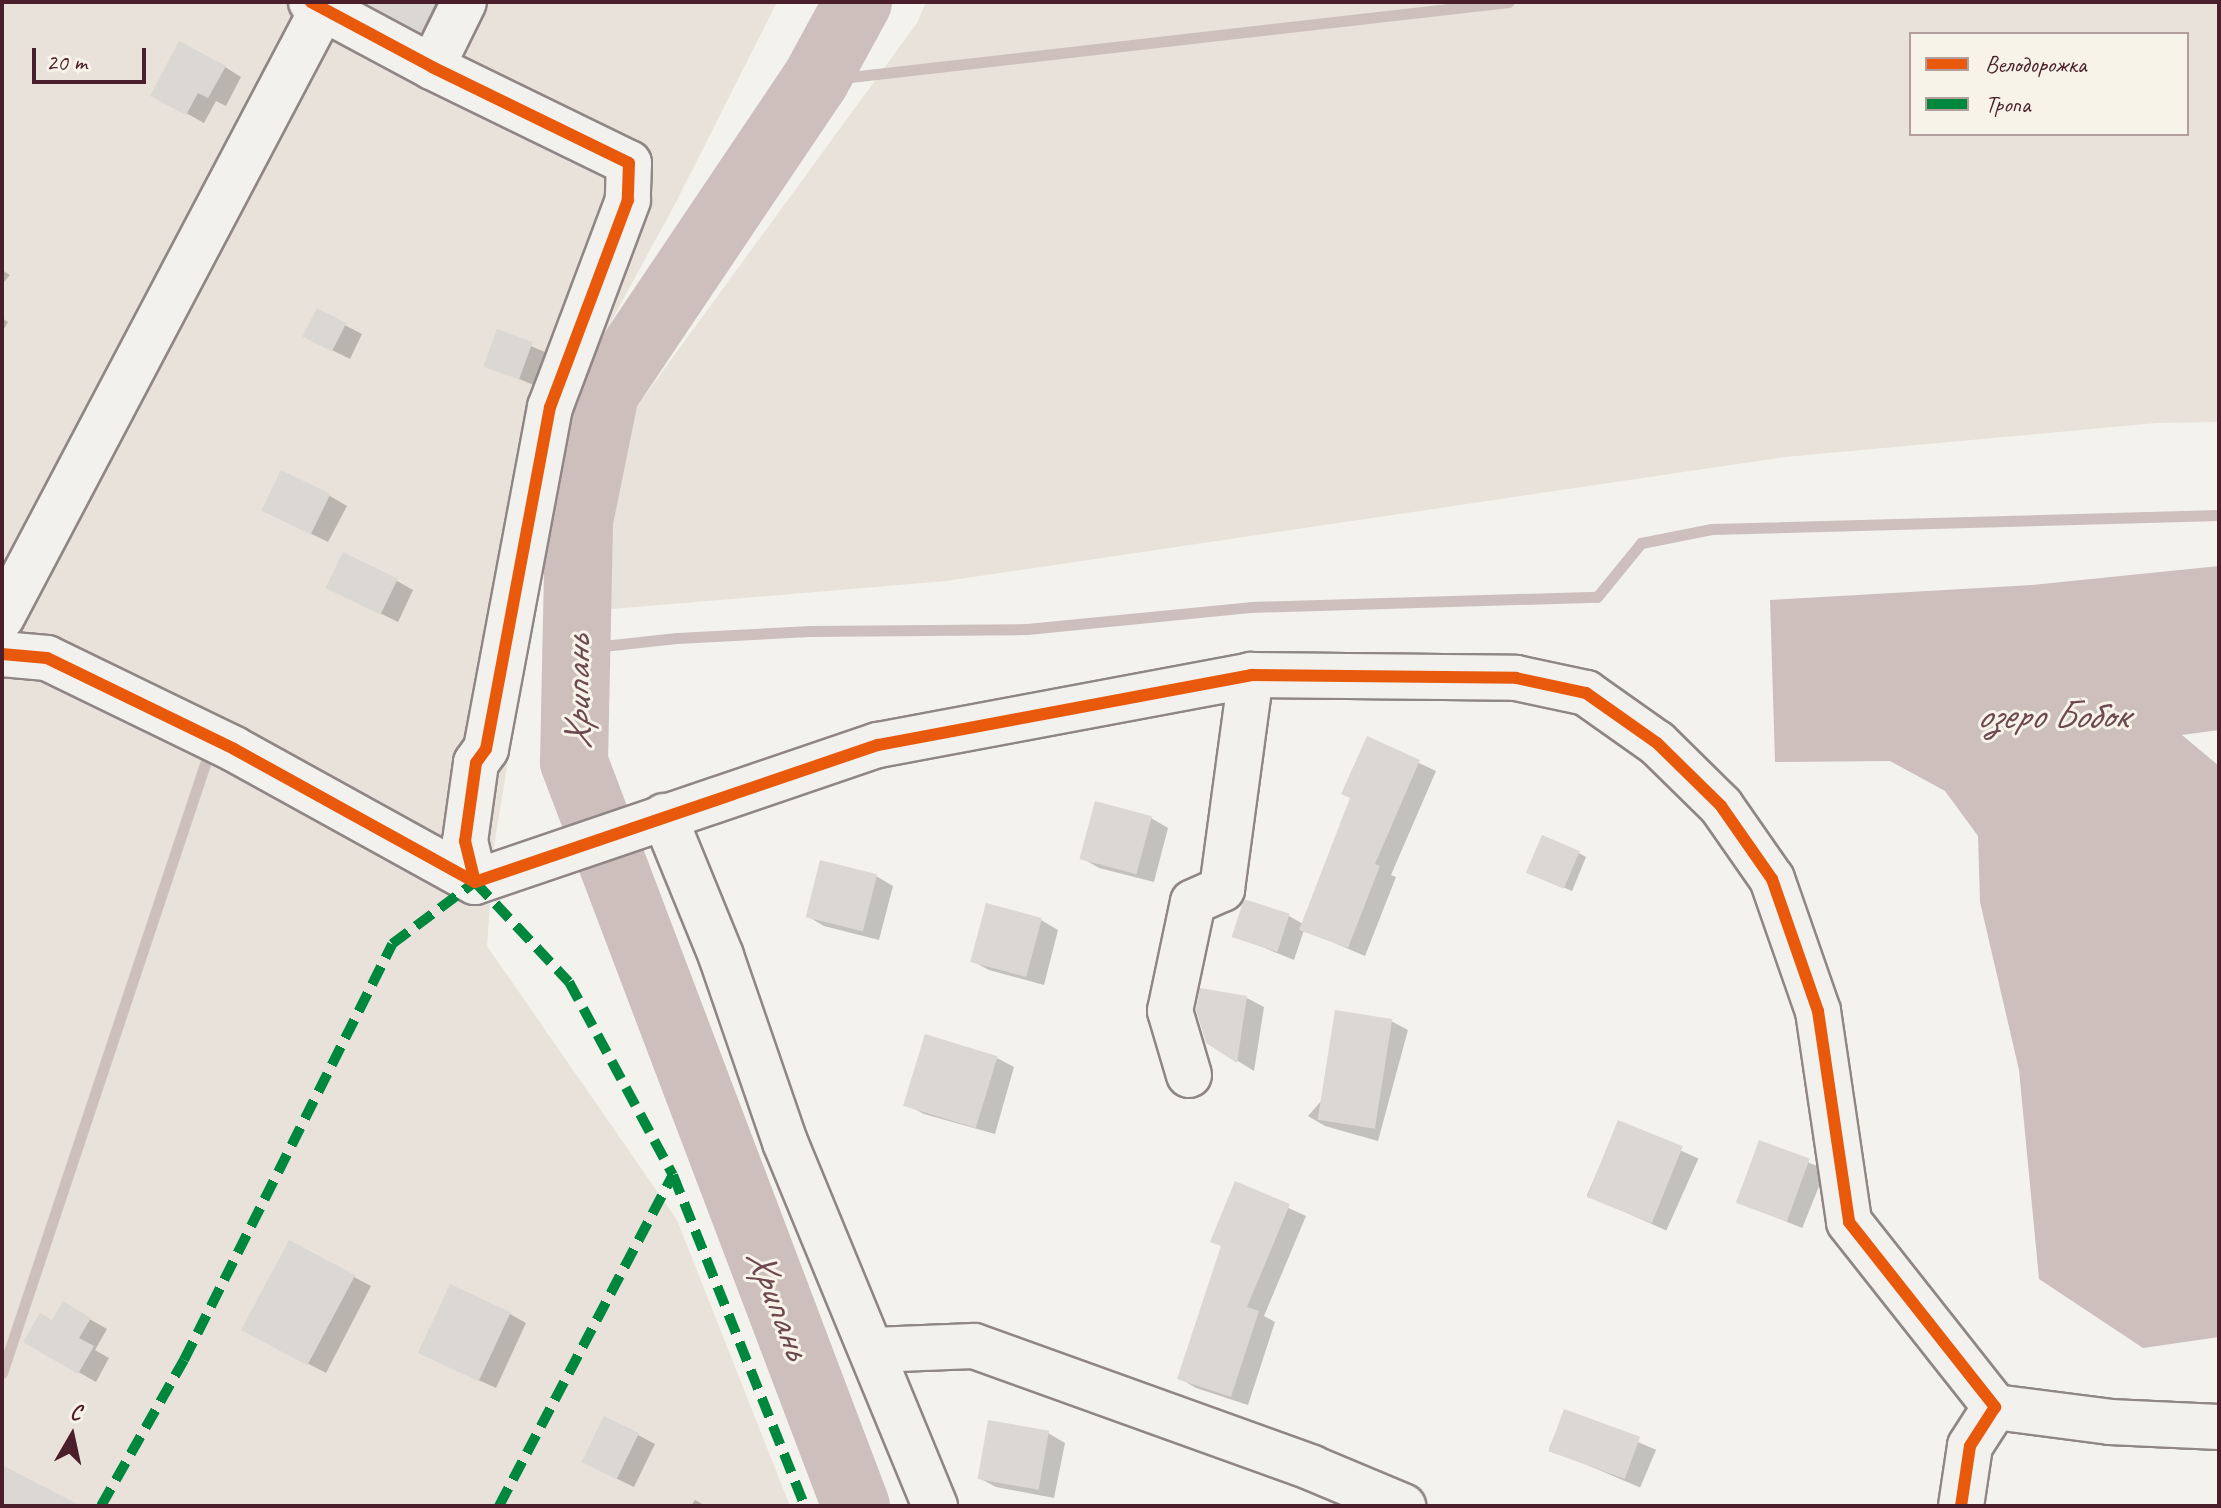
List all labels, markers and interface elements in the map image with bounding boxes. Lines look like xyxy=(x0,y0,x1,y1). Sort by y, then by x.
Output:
scale bar xyxy=(36,32,150,82)
legend xyxy=(1909,32,2189,136)
text: 20 m xyxy=(46,47,87,77)
text: Велодорожка xyxy=(1985,49,2086,79)
text: Тропа xyxy=(1985,89,2030,119)
water label: Хрипань xyxy=(553,636,601,750)
water label: озеро Бобок xyxy=(1976,691,2128,739)
water label: Хрипань xyxy=(736,1242,822,1364)
north arrow xyxy=(32,1396,112,1476)
text: С xyxy=(68,1398,83,1427)

